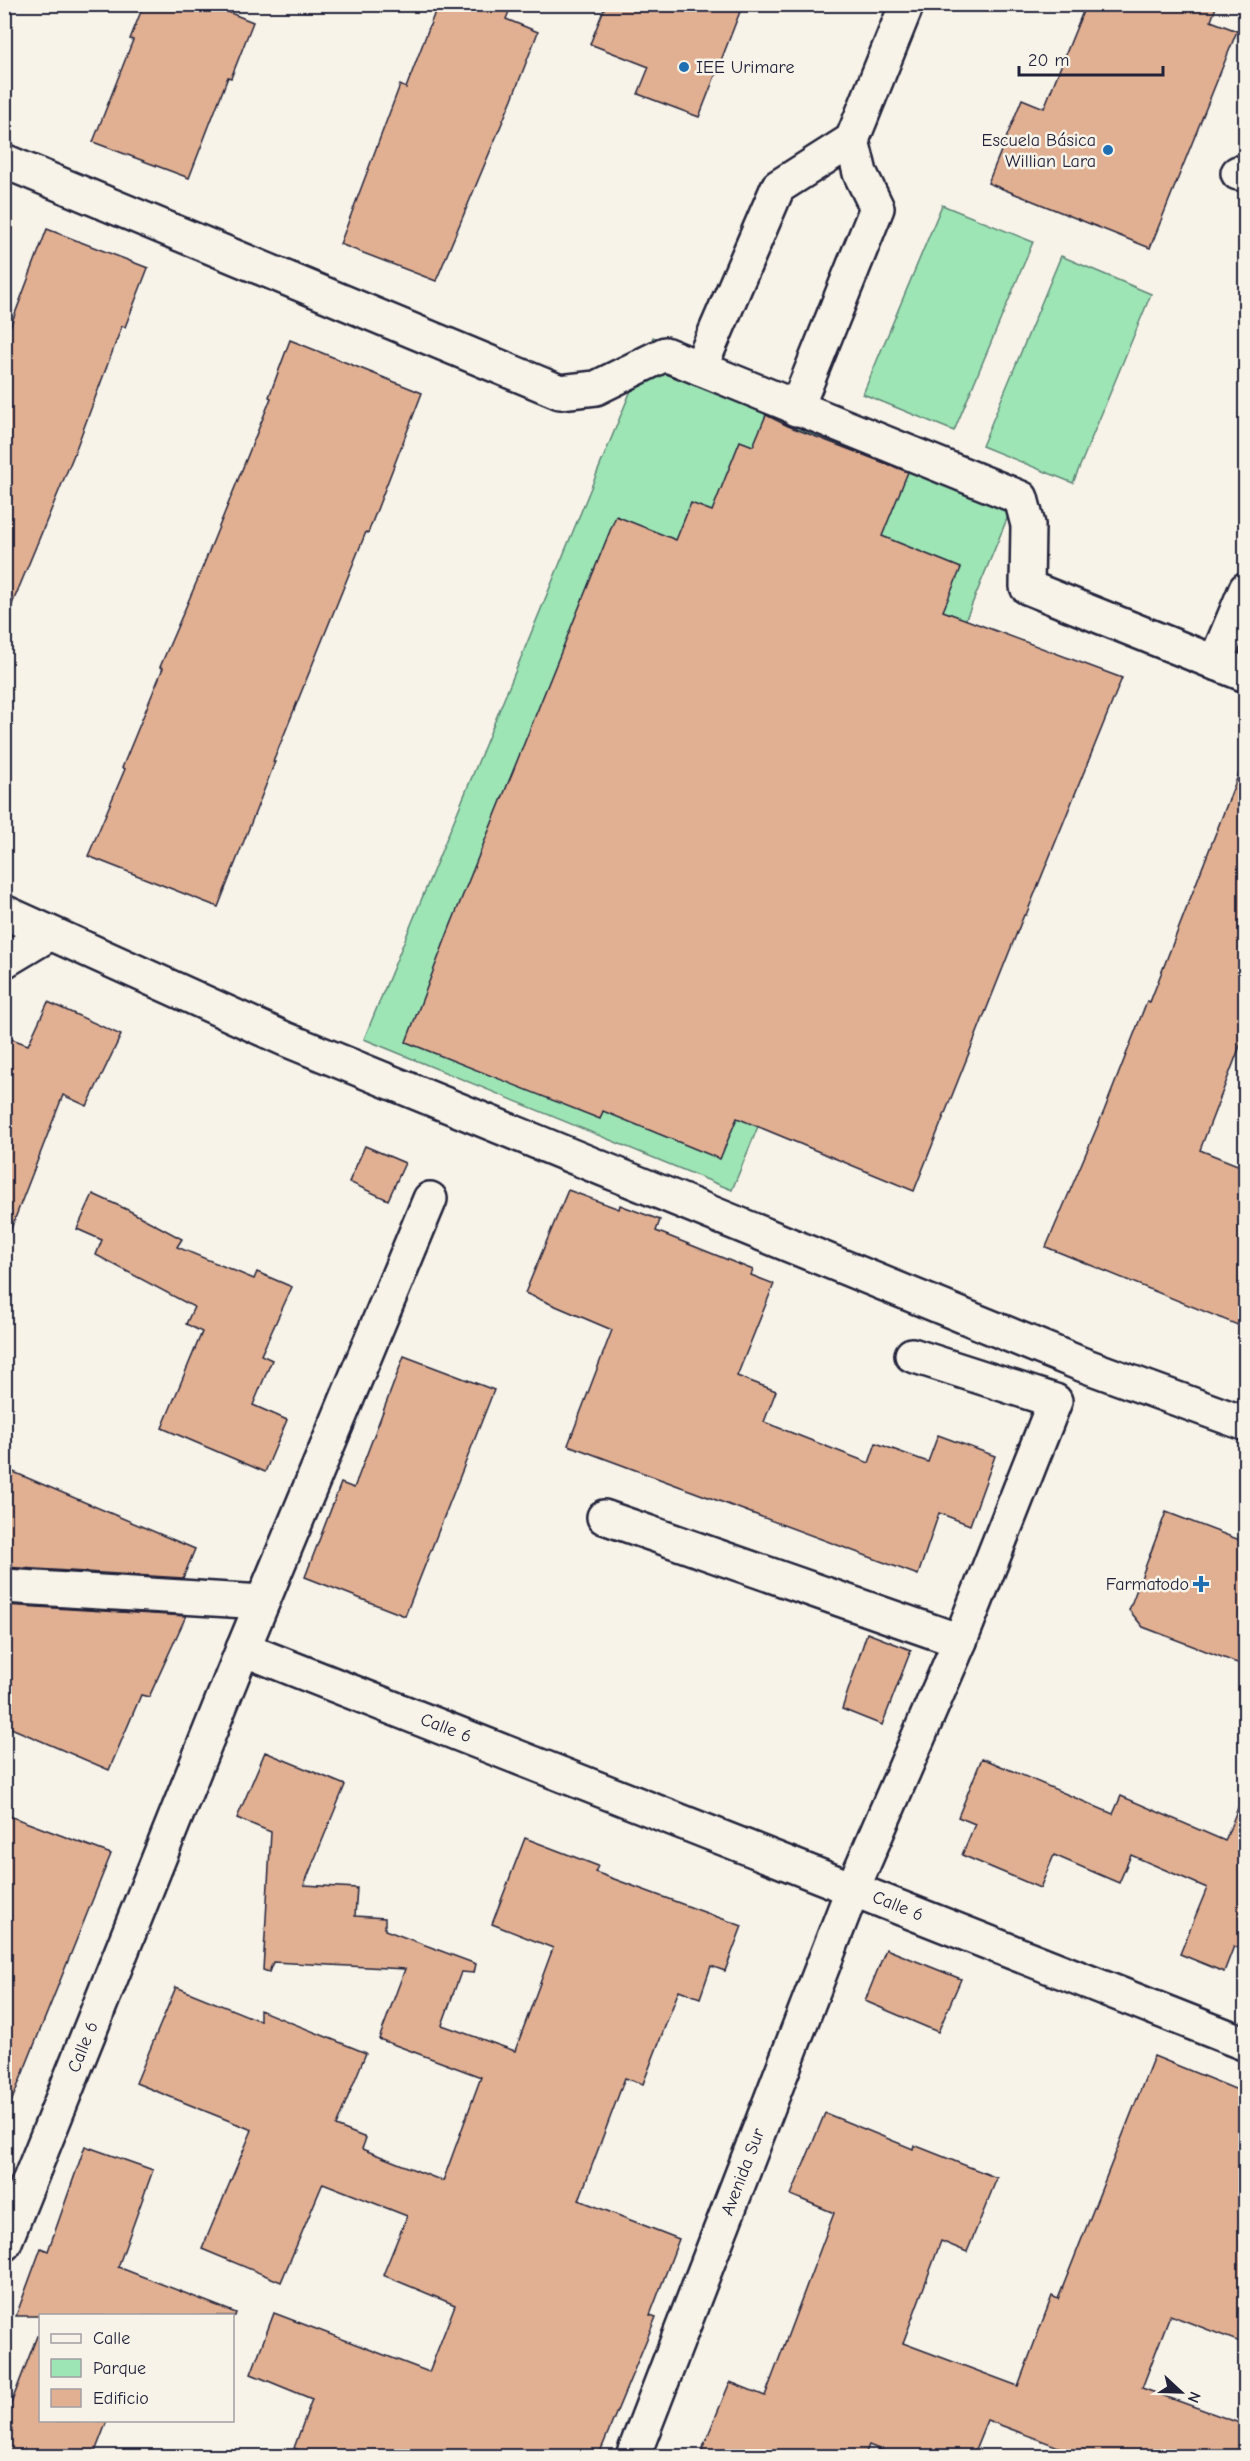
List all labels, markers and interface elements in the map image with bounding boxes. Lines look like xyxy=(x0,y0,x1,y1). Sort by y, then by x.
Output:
scale bar xyxy=(1019,39,1163,77)
text: 20 m xyxy=(1028,50,1069,71)
place label: IEE Urimare xyxy=(696,57,794,78)
marker: IEE Urimare xyxy=(677,60,691,74)
place label: Escuela Básica Willian Lara xyxy=(982,130,1096,172)
marker: Escuela Básica Willian Lara xyxy=(1101,143,1115,157)
place label: Farmatodo xyxy=(1106,1574,1189,1595)
marker: Farmatodo xyxy=(1194,1577,1208,1591)
street label: Calle 6 xyxy=(417,1709,475,1747)
street label: Calle 6 xyxy=(869,1886,927,1926)
street label: Calle 6 xyxy=(63,2018,103,2076)
street label: Avenida Sur xyxy=(717,2125,770,2219)
legend xyxy=(39,2314,234,2422)
text: Calle xyxy=(93,2328,130,2349)
text: Parque xyxy=(93,2358,146,2379)
north arrow xyxy=(1151,2362,1211,2422)
text: Edificio xyxy=(93,2388,149,2409)
text: N xyxy=(1184,2389,1204,2405)

